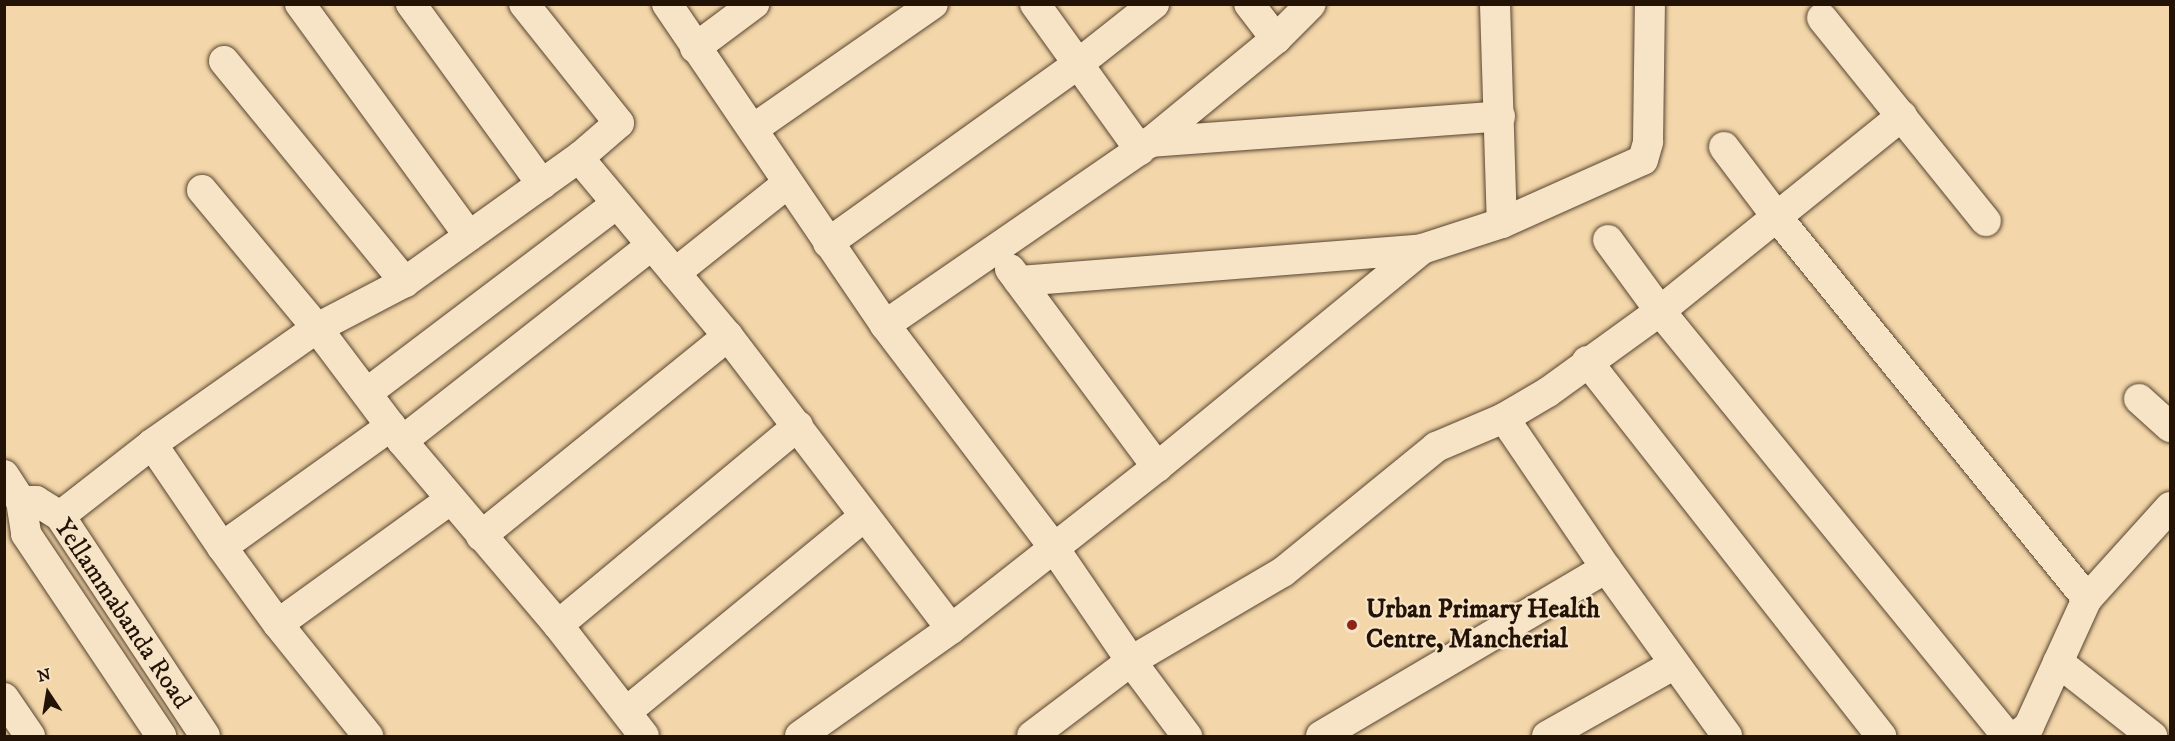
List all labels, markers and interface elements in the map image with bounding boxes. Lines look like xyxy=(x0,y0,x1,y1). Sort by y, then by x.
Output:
street label: Yellammabanda Road xyxy=(47,513,197,715)
place label: Urban Primary Health Centre, Mancherial xyxy=(1366,594,1600,656)
marker: Urban Primary Health Centre, Mancherial xyxy=(1343,616,1361,634)
north arrow xyxy=(18,663,78,723)
text: N xyxy=(36,664,53,687)

